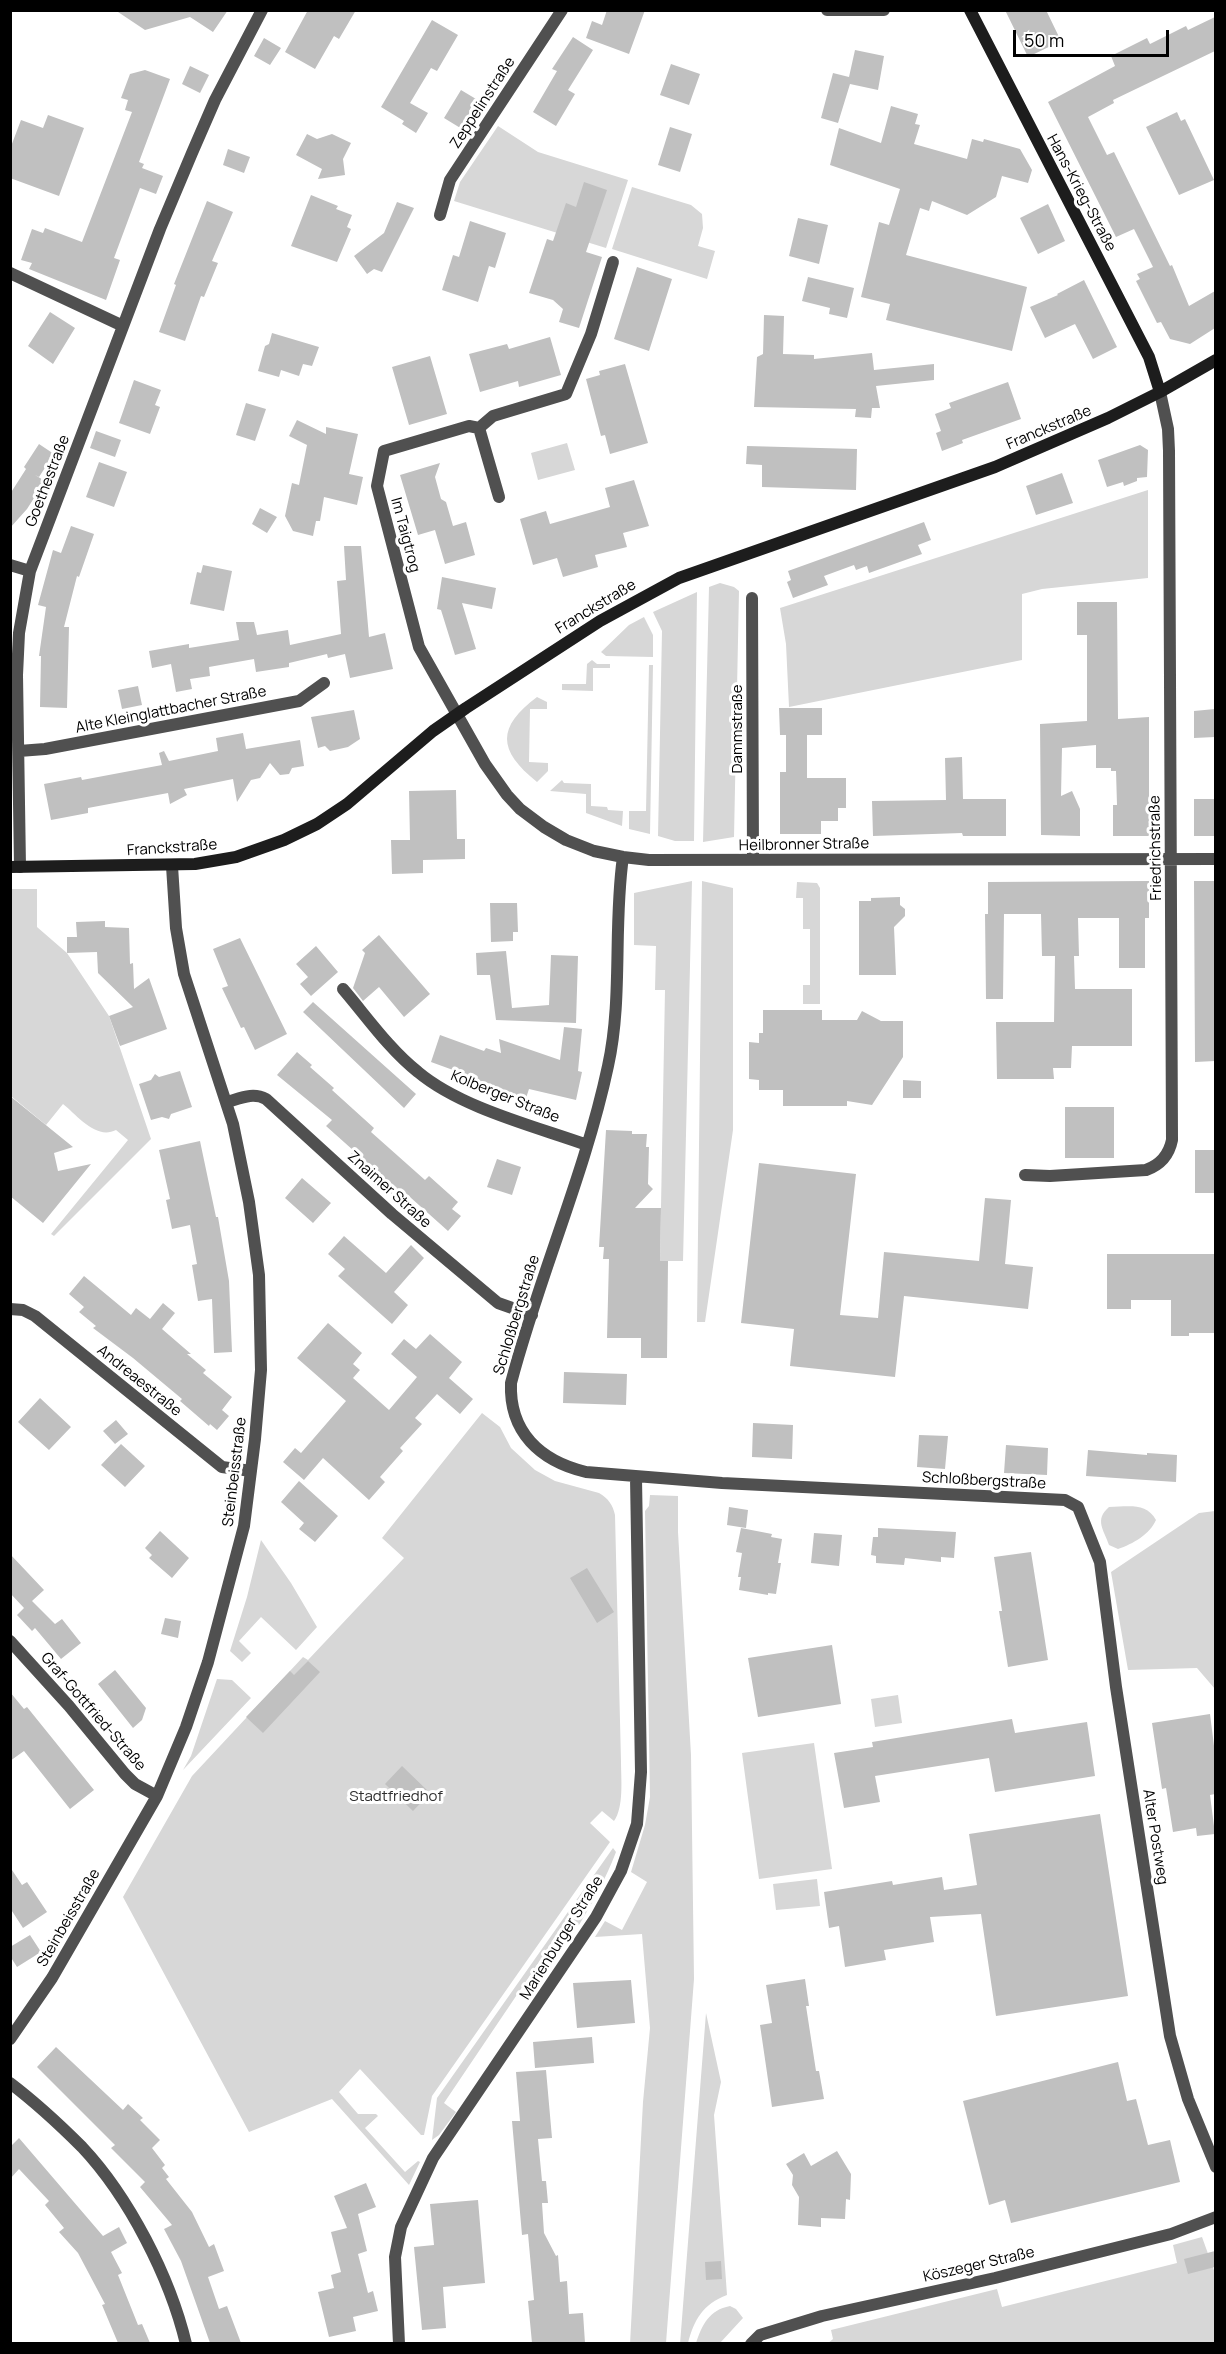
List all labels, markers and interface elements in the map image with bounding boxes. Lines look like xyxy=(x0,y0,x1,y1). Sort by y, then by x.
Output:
scale bar xyxy=(1016,18,1172,56)
text: 50 m xyxy=(1024,28,1064,52)
street label: Zeppelinstraße xyxy=(447,54,519,152)
street label: Hans-Krieg-Straße xyxy=(1043,131,1119,255)
street label: Franckstraße xyxy=(1004,402,1094,454)
street label: Goethestraße xyxy=(22,433,74,529)
street label: Im Taigtrog xyxy=(386,496,424,574)
street label: Franckstraße xyxy=(553,576,639,638)
street label: Alte Kleinglattbacher Straße xyxy=(74,683,268,737)
street label: Dammstraße xyxy=(729,685,747,773)
street label: Friedrichstraße xyxy=(1146,795,1166,901)
street label: Heilbronner Straße xyxy=(739,835,869,855)
street label: Franckstraße xyxy=(126,836,218,860)
street label: Kolberger Straße xyxy=(448,1067,562,1127)
street label: Znaimer Straße xyxy=(344,1148,434,1232)
street label: Schloßbergstraße xyxy=(490,1253,544,1377)
street label: Andreaestraße xyxy=(93,1342,185,1420)
street label: Steinbeisstraße xyxy=(219,1416,251,1528)
street label: Schloßbergstraße xyxy=(921,1469,1047,1493)
street label: Graf-Gottfried-Straße xyxy=(37,1649,149,1775)
park label: Stadtfriedhof xyxy=(349,1788,443,1806)
street label: Alter Postweg xyxy=(1139,1788,1171,1886)
street label: Steinbeisstraße xyxy=(34,1866,104,1970)
street label: Marienburger Straße xyxy=(517,1873,607,2003)
street label: Köszeger Straße xyxy=(922,2243,1036,2287)

